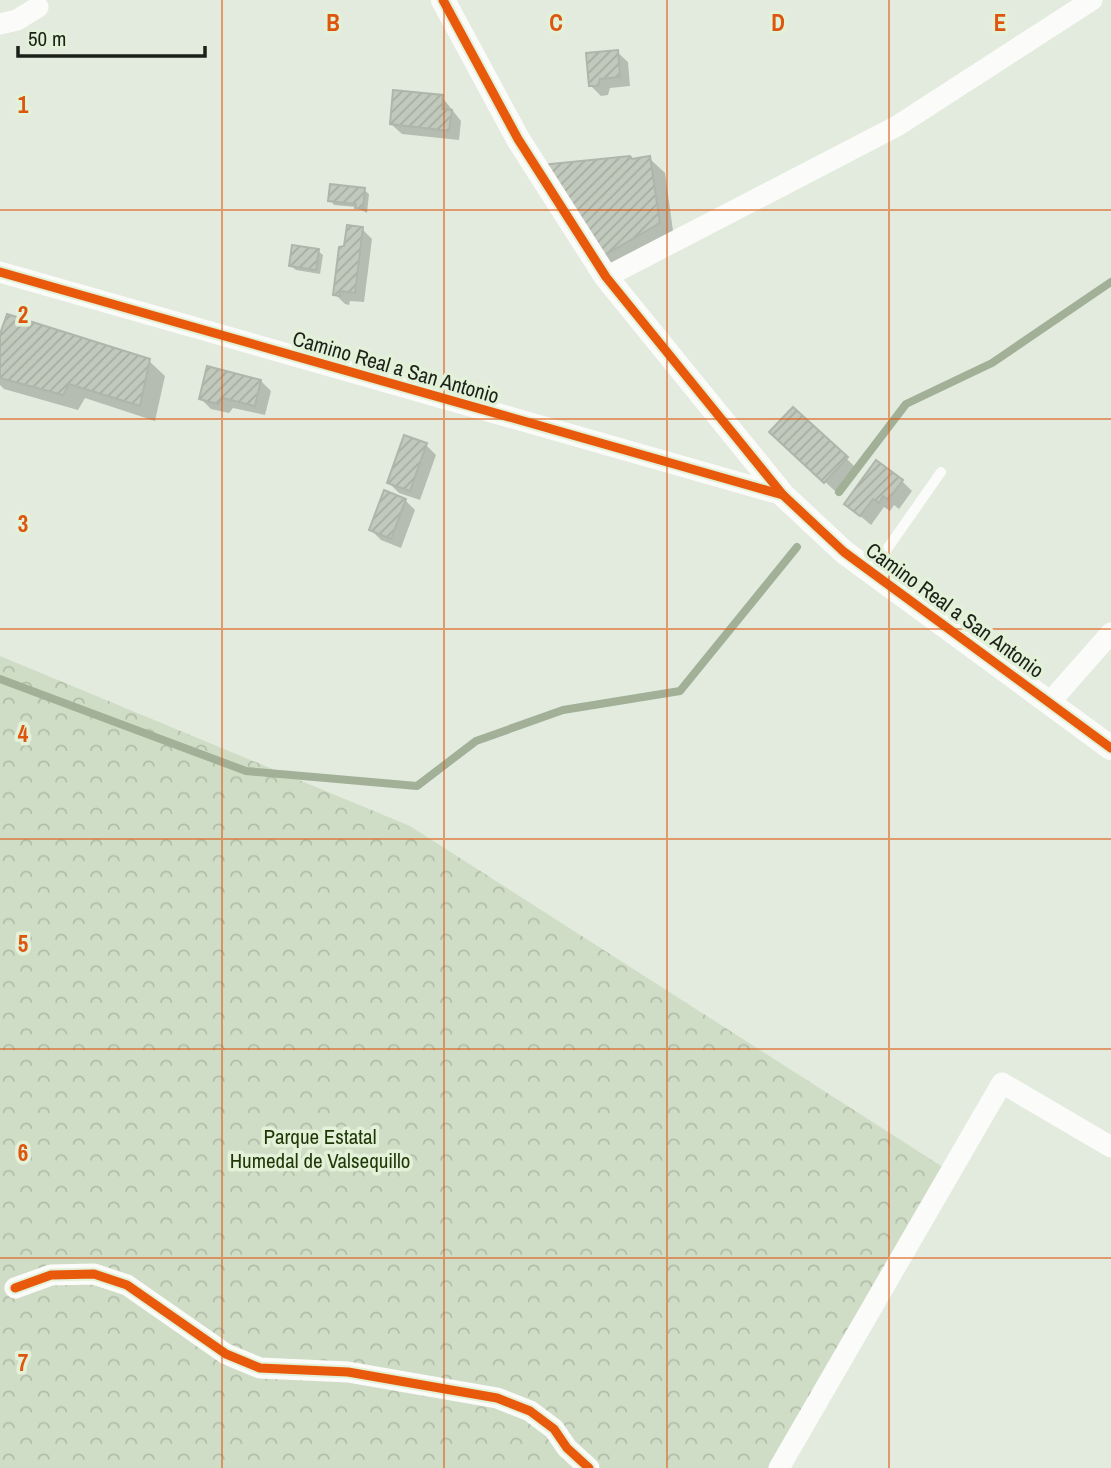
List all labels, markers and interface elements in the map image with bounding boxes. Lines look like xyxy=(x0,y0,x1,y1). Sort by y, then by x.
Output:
text: B xyxy=(326,7,340,38)
text: C xyxy=(549,7,563,38)
text: D xyxy=(771,7,785,38)
text: E xyxy=(994,7,1006,38)
scale bar xyxy=(18,14,205,58)
text: 50 m xyxy=(28,24,66,53)
text: 1 xyxy=(18,89,29,120)
text: 2 xyxy=(18,299,28,330)
street label: Camino Real a San Antonio xyxy=(289,324,503,410)
text: 3 xyxy=(18,508,28,539)
street label: Camino Real a San Antonio xyxy=(860,536,1050,684)
text: 4 xyxy=(18,718,29,749)
text: 5 xyxy=(18,928,28,959)
park label: Parque Estatal Humedal de Valsequillo xyxy=(230,1122,410,1175)
text: 6 xyxy=(18,1137,28,1168)
text: 7 xyxy=(18,1347,28,1378)

